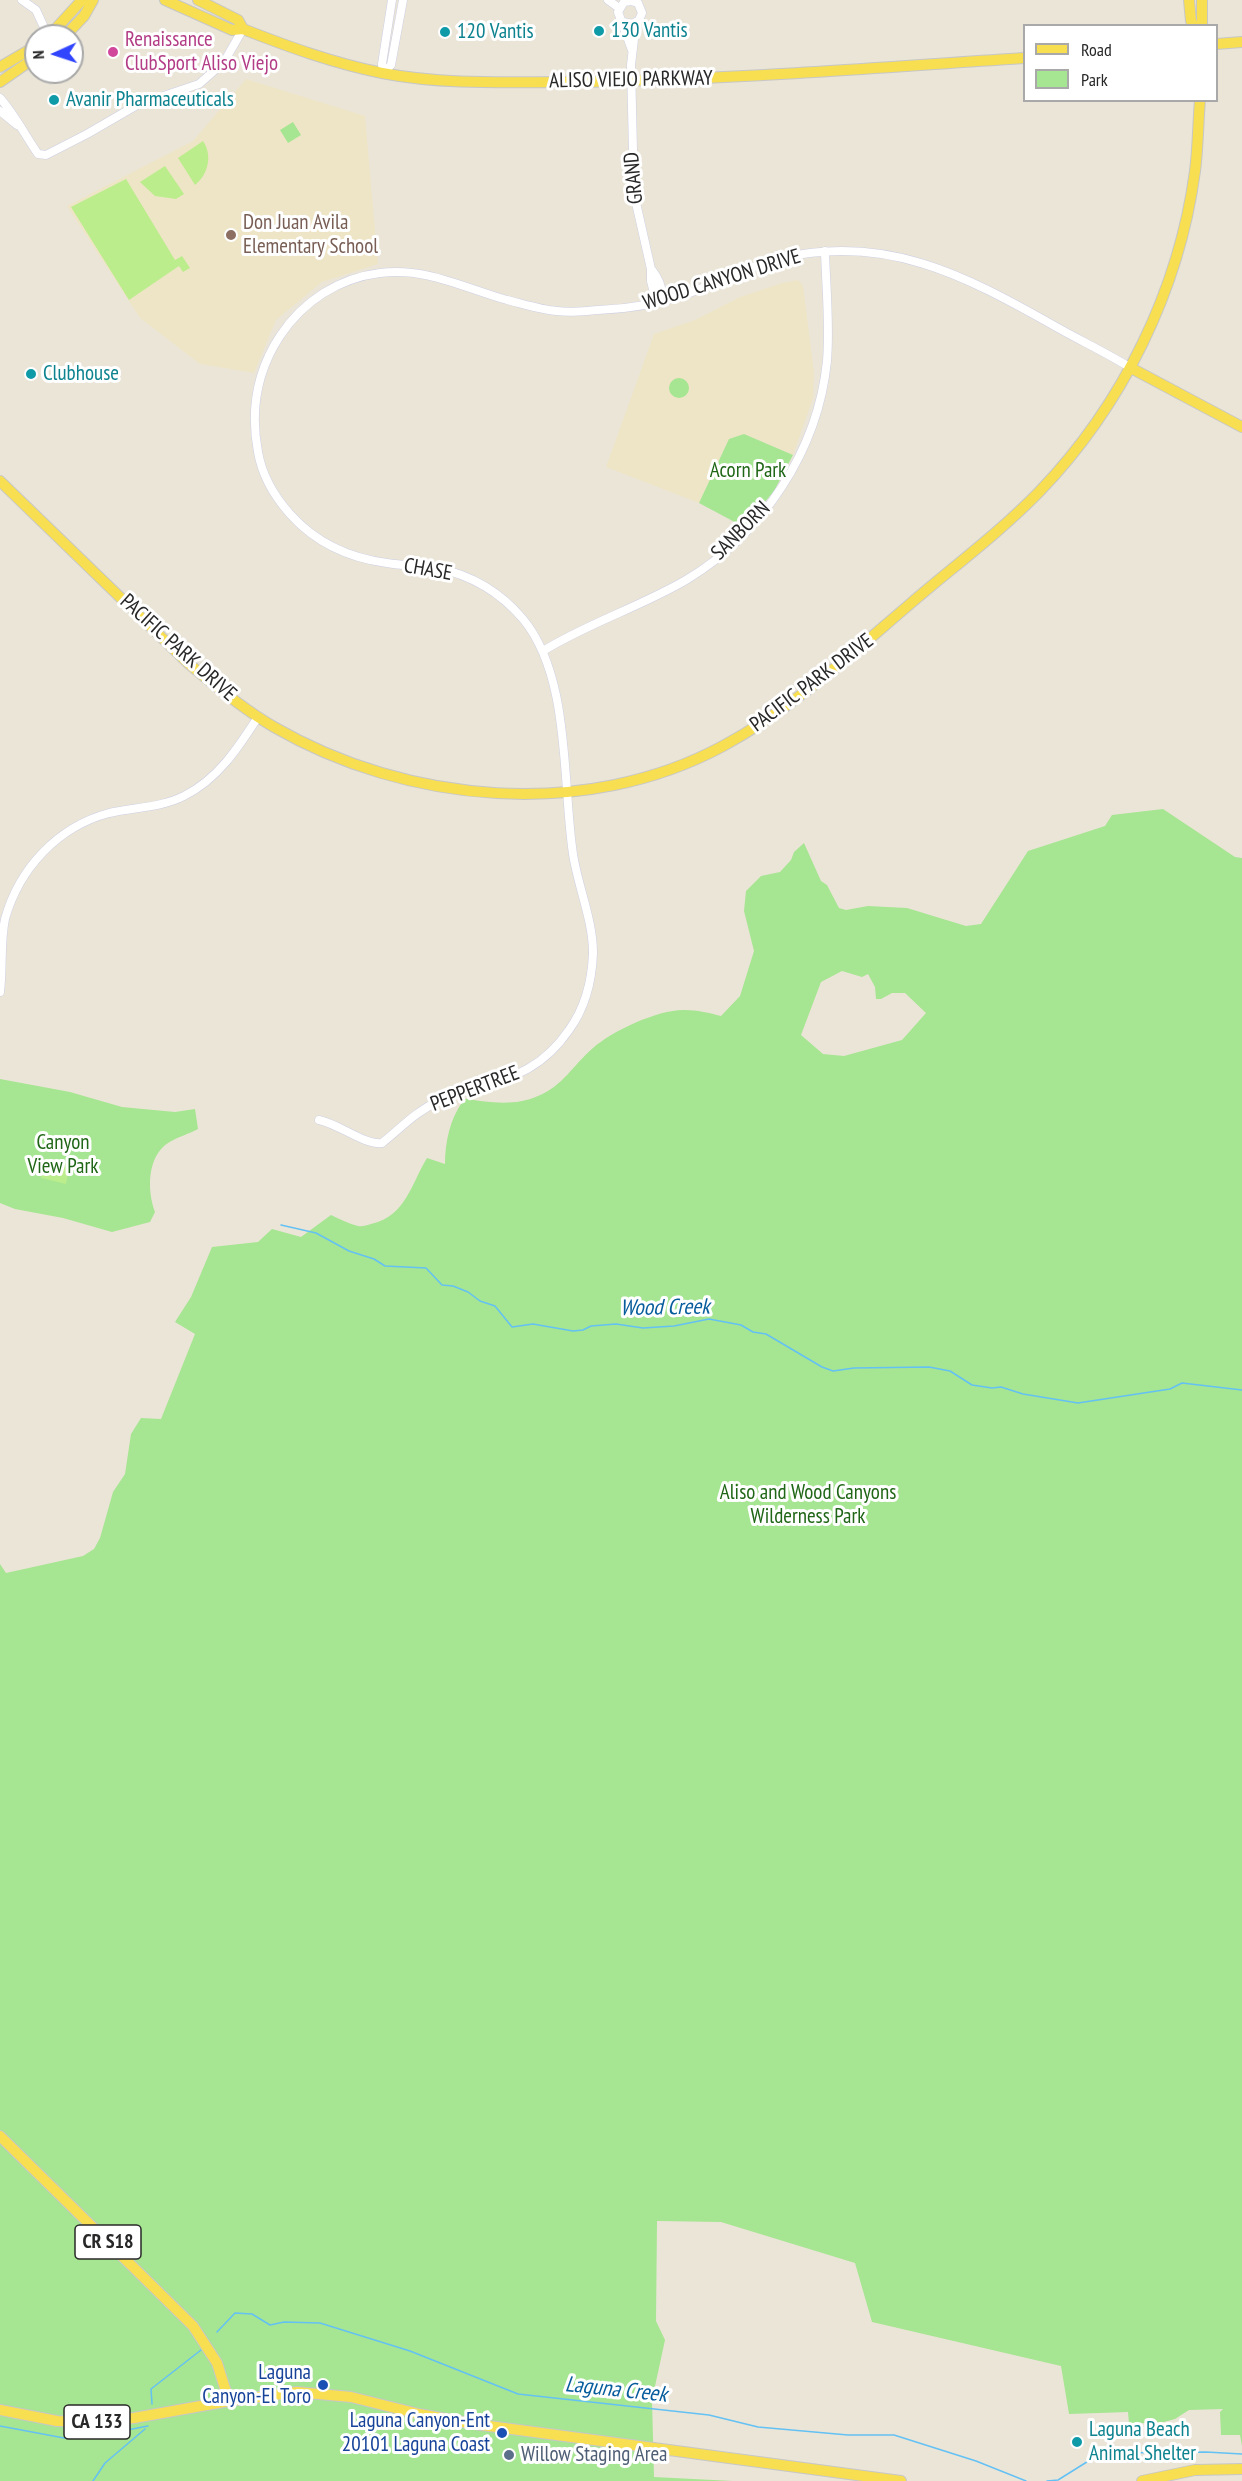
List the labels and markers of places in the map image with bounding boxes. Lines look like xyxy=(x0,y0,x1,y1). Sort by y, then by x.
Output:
place label: 130 Vantis xyxy=(611,18,688,44)
place label: 120 Vantis xyxy=(457,19,534,45)
marker: 130 Vantis xyxy=(592,24,606,38)
marker: 120 Vantis xyxy=(438,25,452,39)
place label: Renaissance ClubSport Aliso Viejo xyxy=(125,27,278,77)
marker: Renaissance ClubSport Aliso Viejo xyxy=(106,45,120,59)
place label: Avanir Pharmaceuticals xyxy=(66,87,234,113)
marker: Avanir Pharmaceuticals xyxy=(47,93,61,107)
place label: Don Juan Avila Elementary School xyxy=(243,210,378,260)
marker: Don Juan Avila Elementary School xyxy=(224,228,238,242)
place label: Clubhouse xyxy=(43,361,119,387)
marker: Clubhouse xyxy=(24,367,38,381)
place label: Laguna Canyon-El Toro xyxy=(202,2360,311,2410)
marker: Laguna Canyon-El Toro xyxy=(316,2378,330,2392)
place label: Laguna Canyon-Ent 20101 Laguna Coast xyxy=(342,2408,490,2458)
place label: Laguna Beach Animal Shelter xyxy=(1089,2417,1196,2467)
marker: Laguna Canyon-Ent 20101 Laguna Coast xyxy=(495,2426,509,2440)
marker: Laguna Beach Animal Shelter xyxy=(1070,2435,1084,2449)
place label: Willow Staging Area xyxy=(521,2442,667,2468)
marker: Willow Staging Area xyxy=(502,2448,516,2462)

